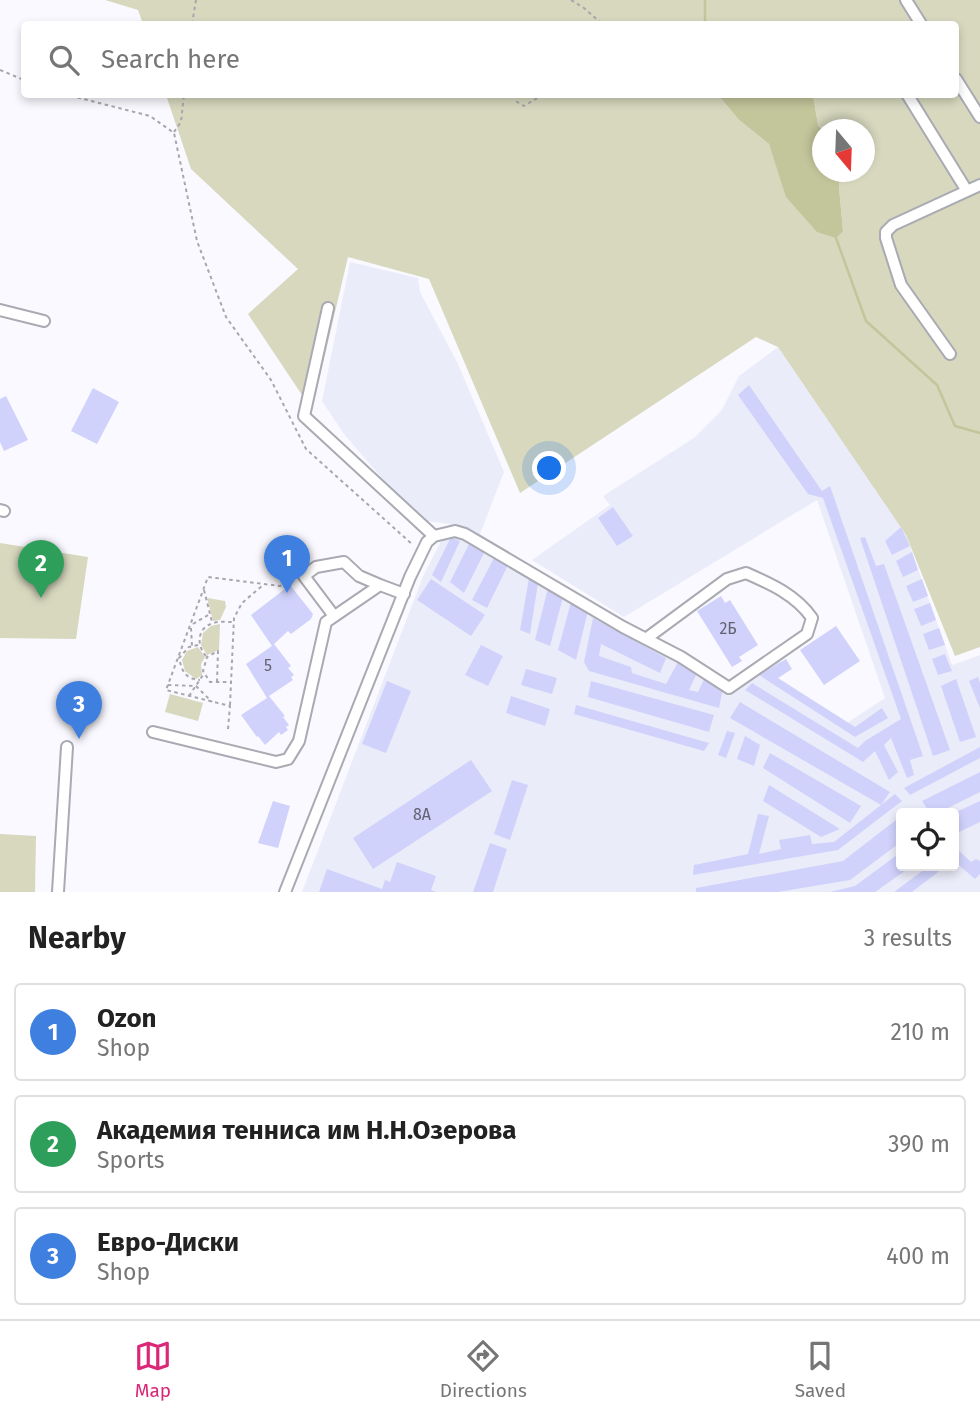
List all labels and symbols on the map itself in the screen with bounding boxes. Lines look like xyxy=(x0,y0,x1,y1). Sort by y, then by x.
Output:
north arrow xyxy=(812,119,875,182)
your location xyxy=(532,451,566,485)
pin: 1 xyxy=(264,535,310,593)
pin: 2 xyxy=(18,540,64,598)
house number: 2Б xyxy=(719,619,737,638)
house number: 5 xyxy=(264,656,272,675)
pin: 3 xyxy=(56,681,102,739)
house number: 8А xyxy=(413,805,432,824)

